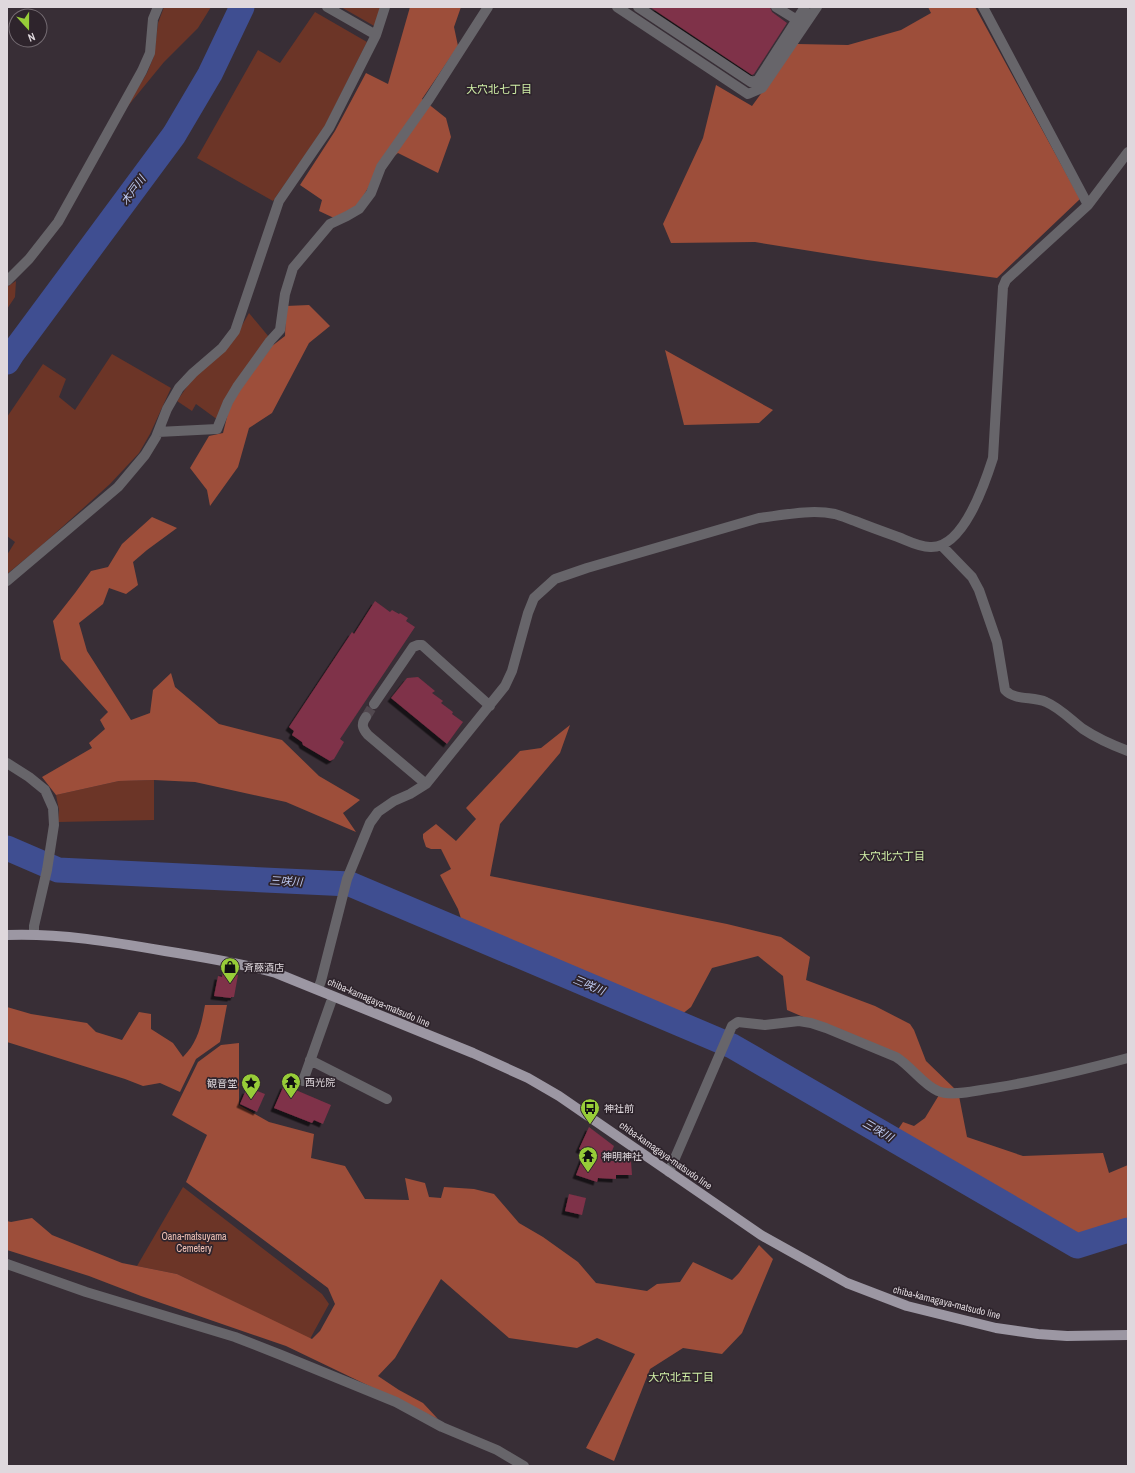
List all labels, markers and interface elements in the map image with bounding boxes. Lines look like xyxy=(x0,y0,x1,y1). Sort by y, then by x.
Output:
north arrow xyxy=(8,8,48,48)
text: N xyxy=(26,30,37,45)
district label: 大穴北七丁目 xyxy=(466,82,532,96)
water label: 木戸川 xyxy=(118,172,149,207)
district label: 大穴北六丁目 xyxy=(859,849,925,863)
water label: 三咲川 xyxy=(269,873,304,889)
shop icon: 斉藤酒店 xyxy=(219,956,241,984)
place label: 斉藤酒店 xyxy=(244,961,284,974)
water label: 三咲川 xyxy=(571,972,608,998)
street label: chiba-kamagaya-matsudo line xyxy=(325,975,433,1030)
temple icon: 西光院 xyxy=(280,1071,302,1099)
place icon: 観音堂 xyxy=(240,1072,262,1100)
place label: 西光院 xyxy=(305,1076,335,1089)
place label: 観音堂 xyxy=(207,1077,237,1090)
bus stop icon: 神社前 xyxy=(579,1097,601,1125)
place label: 神社前 xyxy=(604,1102,634,1115)
water label: 三咲川 xyxy=(860,1116,897,1145)
street label: chiba-kamagaya-matsudo line xyxy=(617,1118,715,1193)
temple icon: 神明神社 xyxy=(577,1145,599,1173)
place label: 神明神社 xyxy=(602,1150,642,1163)
park label: Oana-matsuyama Cemetery xyxy=(161,1230,227,1255)
street label: chiba-kamagaya-matsudo line xyxy=(892,1283,1002,1322)
district label: 大穴北五丁目 xyxy=(648,1370,714,1384)

